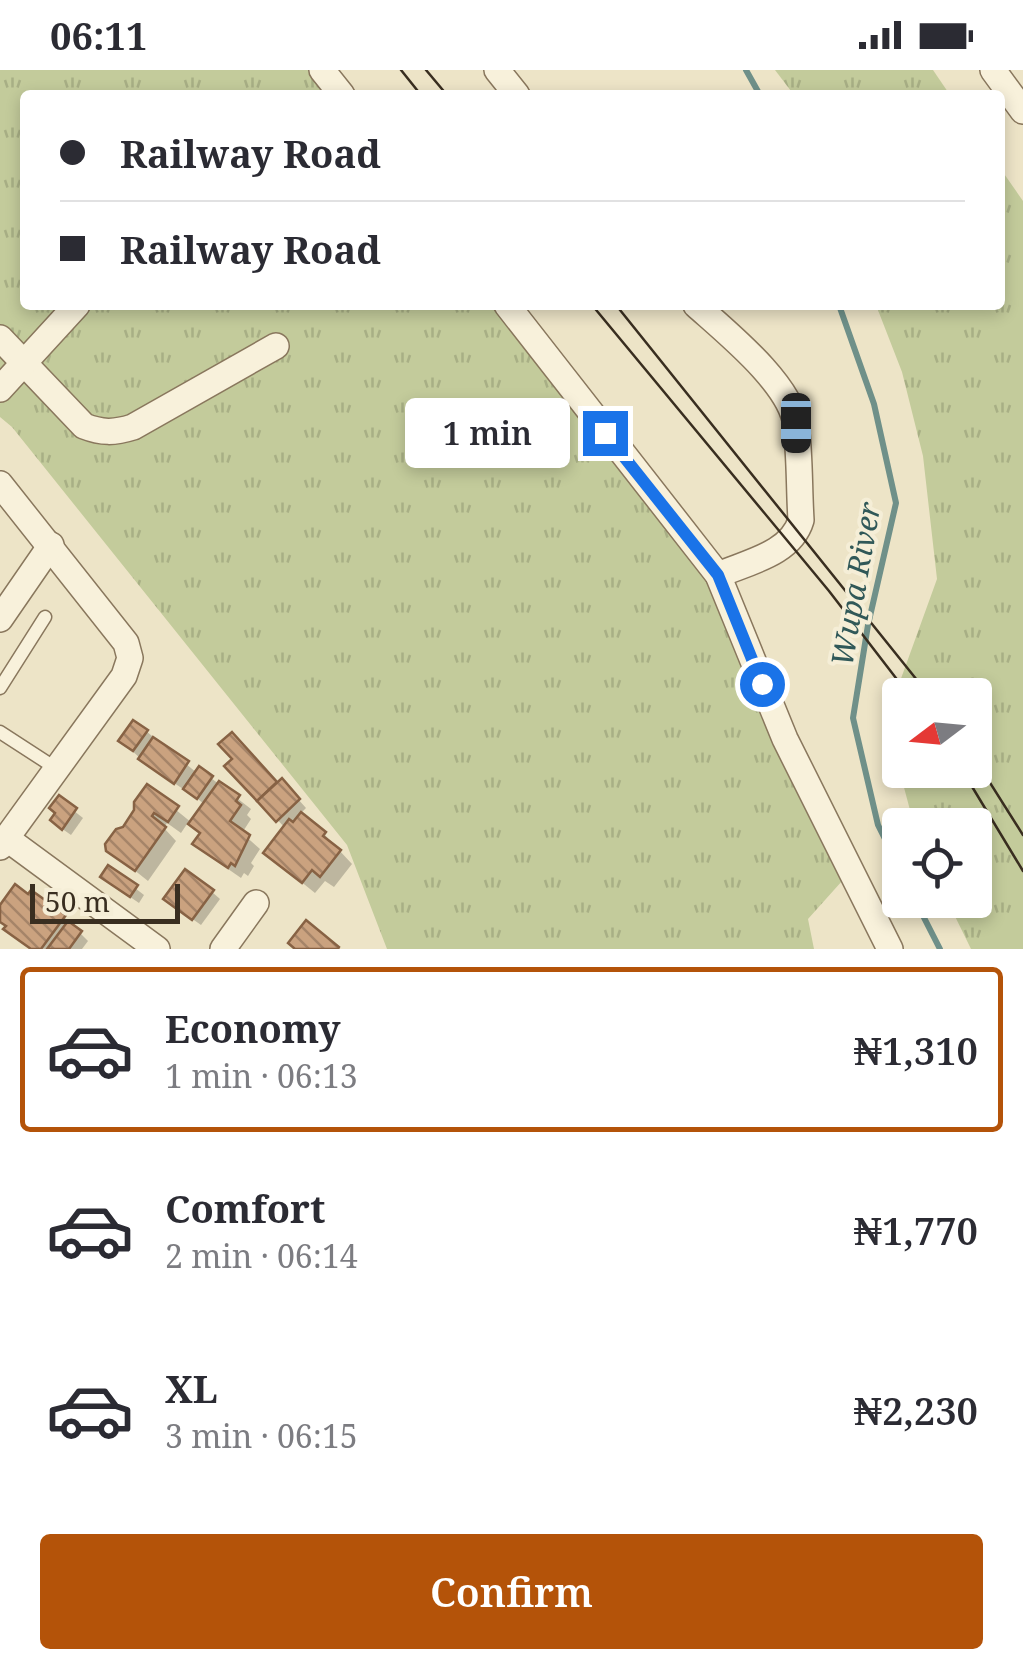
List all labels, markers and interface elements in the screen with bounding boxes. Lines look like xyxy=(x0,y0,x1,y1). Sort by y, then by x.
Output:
text: 06:11 xyxy=(50,9,147,61)
text: Railway Road xyxy=(120,127,381,179)
text: Railway Road xyxy=(120,223,381,275)
car xyxy=(781,393,811,453)
callout: 1 min xyxy=(405,398,570,468)
text: 1 min xyxy=(443,411,532,454)
route end xyxy=(583,411,628,456)
water label: Wupa River xyxy=(820,498,890,669)
route start xyxy=(740,662,785,707)
north arrow xyxy=(882,678,992,788)
map controls xyxy=(882,678,992,918)
button: locate xyxy=(882,808,992,918)
scale bar xyxy=(30,879,180,924)
text: 50 m xyxy=(45,882,110,920)
text: Economy xyxy=(165,1002,341,1054)
icon: car xyxy=(45,1005,135,1095)
text: ₦1,310 xyxy=(854,1024,978,1076)
text: 1 min · 06:13 xyxy=(165,1054,358,1097)
text: Comfort xyxy=(165,1182,325,1234)
icon: car xyxy=(45,1185,135,1275)
text: ₦1,770 xyxy=(854,1204,978,1256)
text: 2 min · 06:14 xyxy=(165,1234,358,1277)
text: XL xyxy=(165,1362,218,1414)
icon: car xyxy=(45,1365,135,1455)
text: ₦2,230 xyxy=(854,1384,978,1436)
text: 3 min · 06:15 xyxy=(165,1414,358,1457)
button: Confirm xyxy=(40,1534,983,1649)

